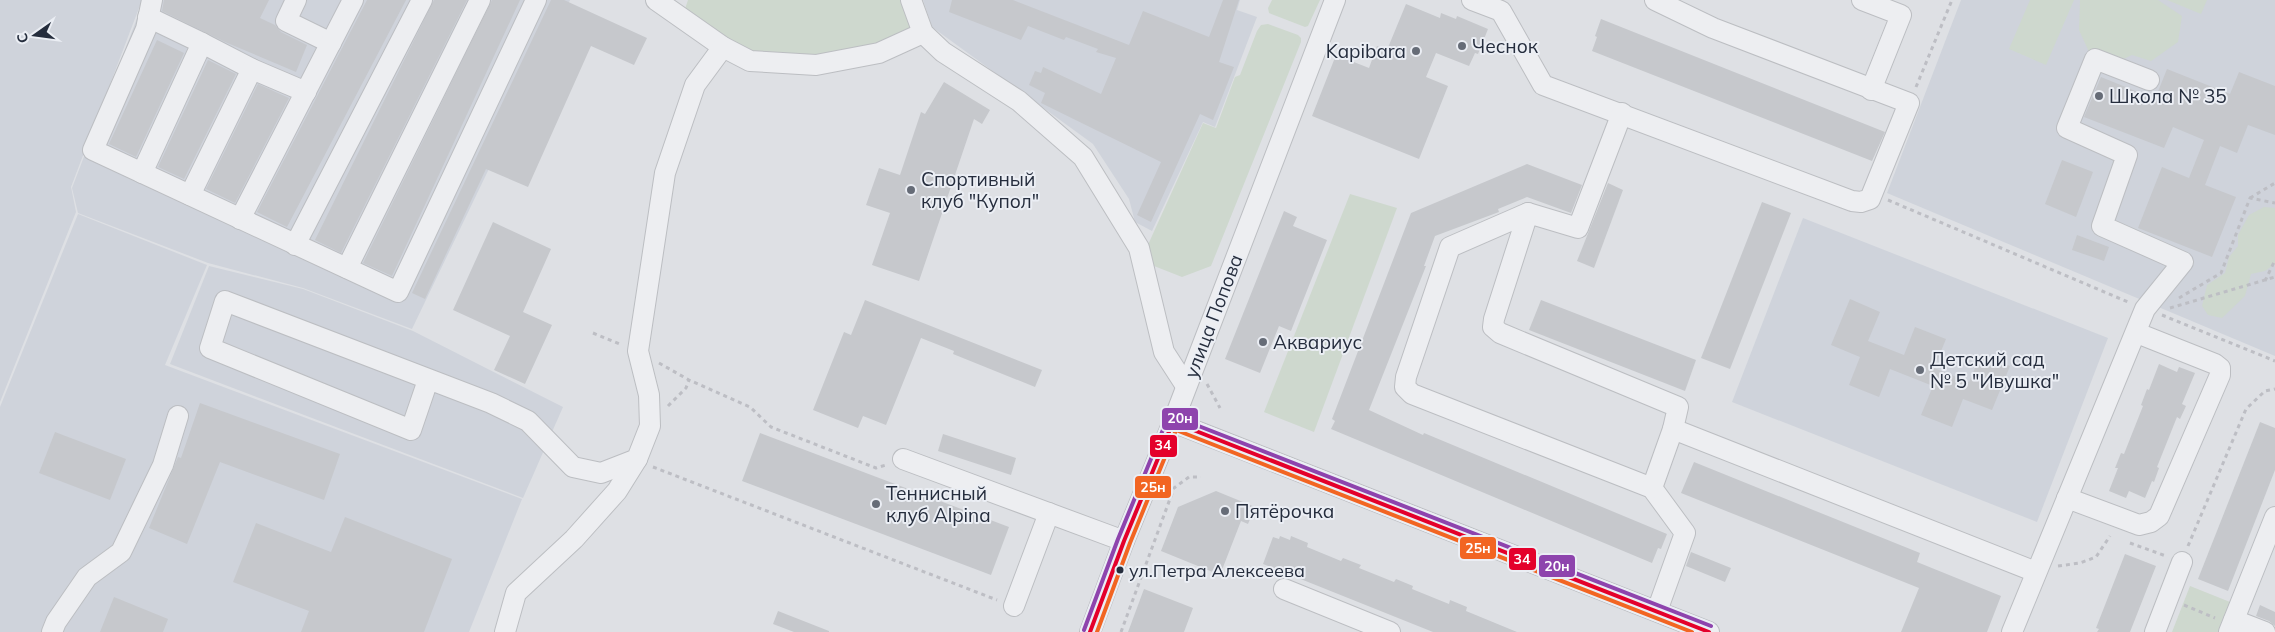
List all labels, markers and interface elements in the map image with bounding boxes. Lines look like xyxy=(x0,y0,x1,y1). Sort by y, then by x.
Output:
north arrow xyxy=(10,10,60,60)
text: С xyxy=(12,31,32,45)
place label: Чеснок xyxy=(1472,34,1539,58)
place label: Kapibara xyxy=(1326,39,1406,63)
marker: Чеснок xyxy=(1456,40,1468,52)
marker: Kapibara xyxy=(1410,45,1422,57)
place label: Школа № 35 xyxy=(2109,84,2227,108)
marker: Школа № 35 xyxy=(2093,90,2105,102)
place label: Спортивный клуб "Купол" xyxy=(921,167,1039,213)
marker: Спортивный клуб "Купол" xyxy=(905,184,917,196)
street label: улица Попова xyxy=(1178,251,1248,381)
place label: Аквариус xyxy=(1273,330,1362,354)
marker: Аквариус xyxy=(1257,336,1269,348)
place label: Детский сад № 5 "Ивушка" xyxy=(1930,347,2059,393)
marker: Детский сад № 5 "Ивушка" xyxy=(1914,364,1926,376)
line badge: 20н xyxy=(1161,407,1199,431)
text: 20н xyxy=(1167,409,1193,427)
line badge: 34 xyxy=(1149,434,1178,458)
text: 34 xyxy=(1155,436,1172,454)
line badge: 25н xyxy=(1134,475,1172,499)
text: 25н xyxy=(1140,478,1166,496)
place label: Теннисный клуб Alpina xyxy=(886,481,991,527)
marker: Теннисный клуб Alpina xyxy=(870,498,882,510)
place label: Пятёрочка xyxy=(1235,499,1334,523)
marker: Пятёрочка xyxy=(1219,505,1231,517)
line badge: 25н xyxy=(1459,536,1497,560)
text: 25н xyxy=(1465,539,1491,557)
line badge: 34 xyxy=(1508,547,1537,571)
text: 34 xyxy=(1514,550,1531,568)
line badge: 20н xyxy=(1538,554,1576,578)
text: 20н xyxy=(1544,557,1570,575)
place label: ул.Петра Алексеева xyxy=(1129,559,1305,582)
marker: ул.Петра Алексеева xyxy=(1115,565,1125,575)

